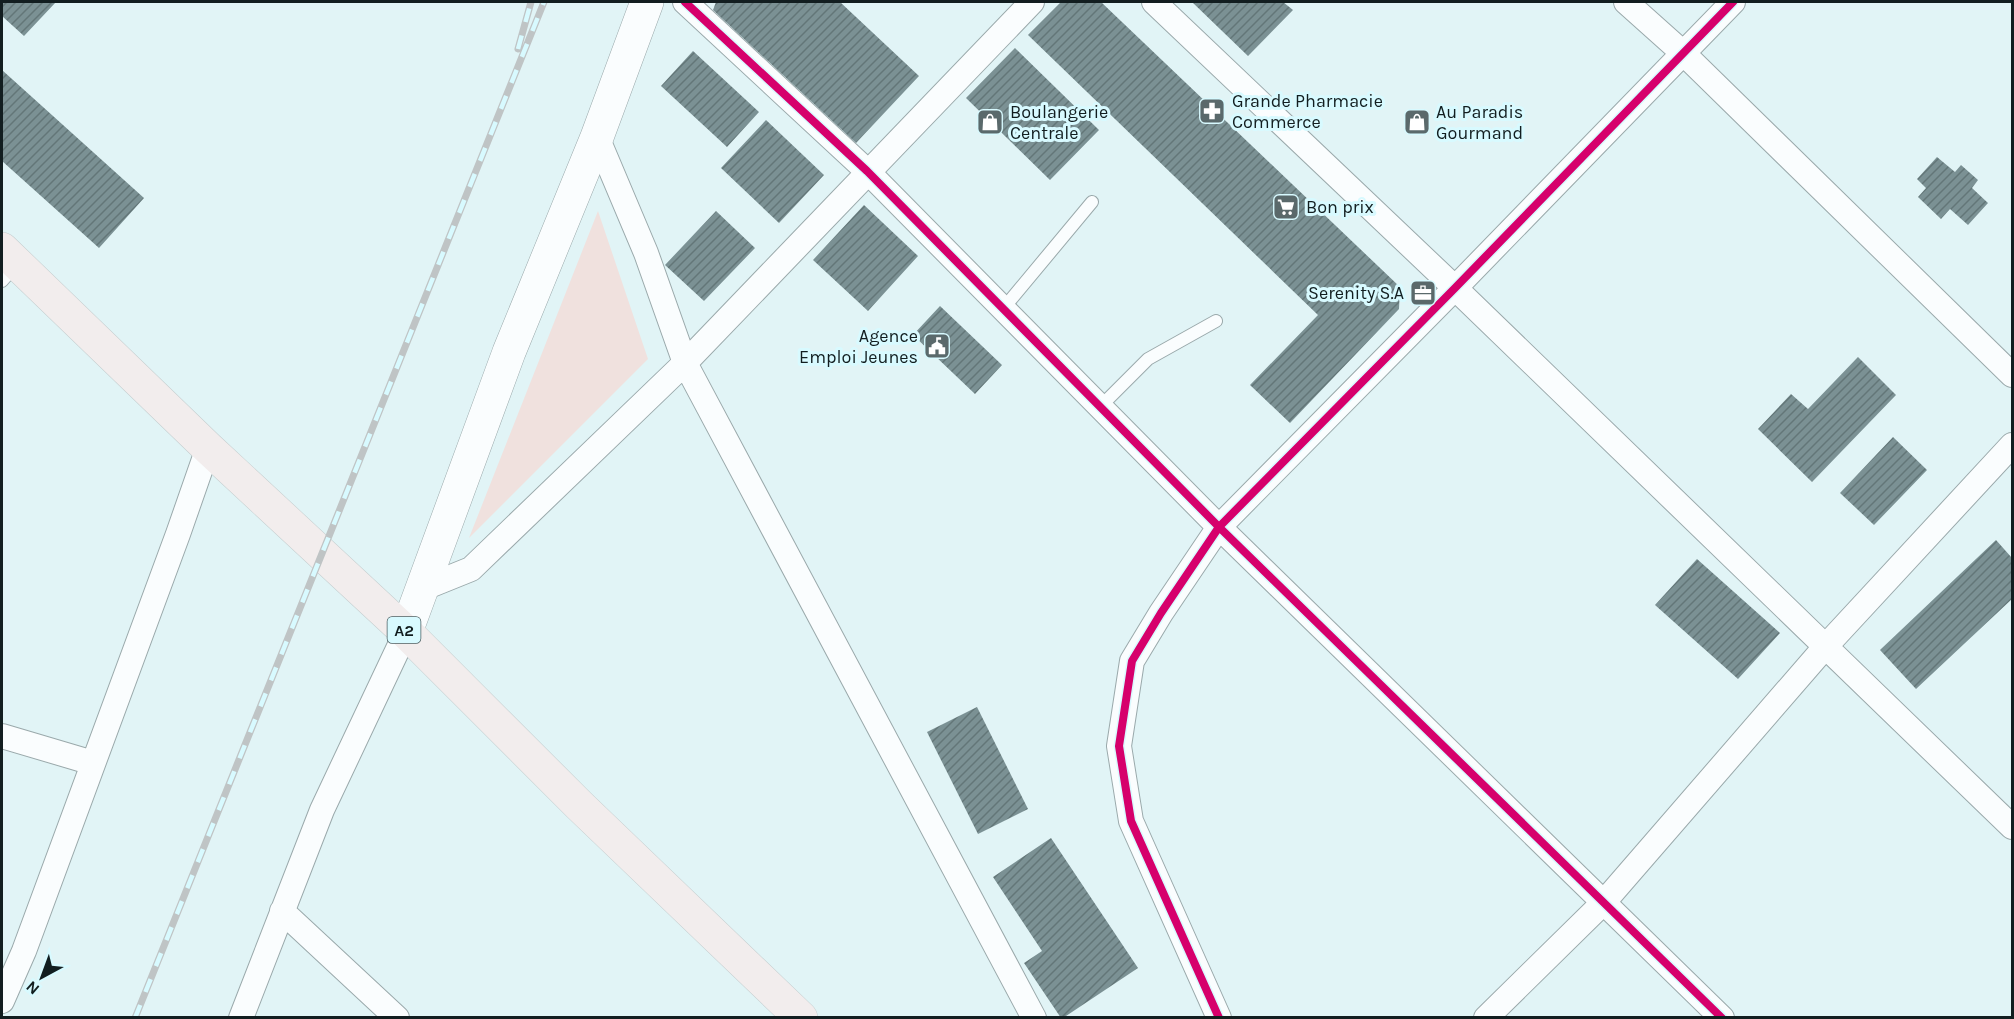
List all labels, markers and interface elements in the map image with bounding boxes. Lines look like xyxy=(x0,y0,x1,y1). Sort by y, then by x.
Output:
place label: Grande Pharmacie Commerce xyxy=(1232,90,1383,133)
pharmacy icon: Grande Pharmacie Commerce xyxy=(1197,96,1227,126)
place label: Boulangerie Centrale xyxy=(1010,101,1108,144)
place label: Au Paradis Gourmand xyxy=(1436,101,1523,144)
shop icon: Boulangerie Centrale xyxy=(975,107,1005,137)
shop icon: Au Paradis Gourmand xyxy=(1402,107,1432,137)
supermarket icon: Bon prix xyxy=(1271,192,1301,222)
place label: Bon prix xyxy=(1306,196,1374,218)
office icon: Serenity S.A xyxy=(1408,278,1438,308)
place label: Serenity S.A xyxy=(1308,282,1404,304)
place label: Agence Emploi Jeunes xyxy=(799,325,918,368)
public building icon: Agence Emploi Jeunes xyxy=(922,331,952,361)
road number: A2 xyxy=(388,617,420,643)
north arrow xyxy=(12,947,72,1007)
text: N xyxy=(22,977,43,999)

